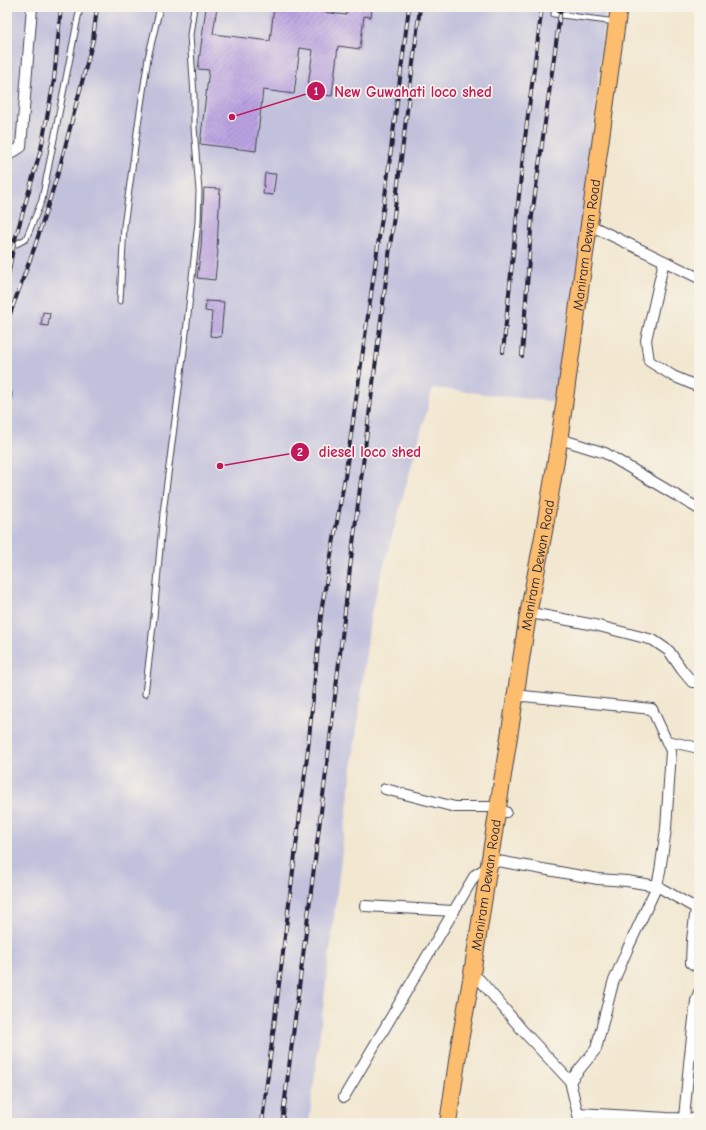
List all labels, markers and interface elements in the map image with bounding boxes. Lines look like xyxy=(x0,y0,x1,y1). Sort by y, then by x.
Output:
callout: New Guwahati loco shed xyxy=(306,78,499,105)
text: New Guwahati loco shed xyxy=(334,83,492,101)
text: 1 xyxy=(314,84,319,98)
street label: Maniram Dewan Road xyxy=(569,178,604,312)
callout: diesel loco shed xyxy=(290,438,429,465)
text: diesel loco shed xyxy=(319,443,421,461)
text: 2 xyxy=(297,445,303,459)
street label: Maniram Dewan Road xyxy=(517,499,558,632)
street label: Maniram Dewan Road xyxy=(467,818,504,952)

